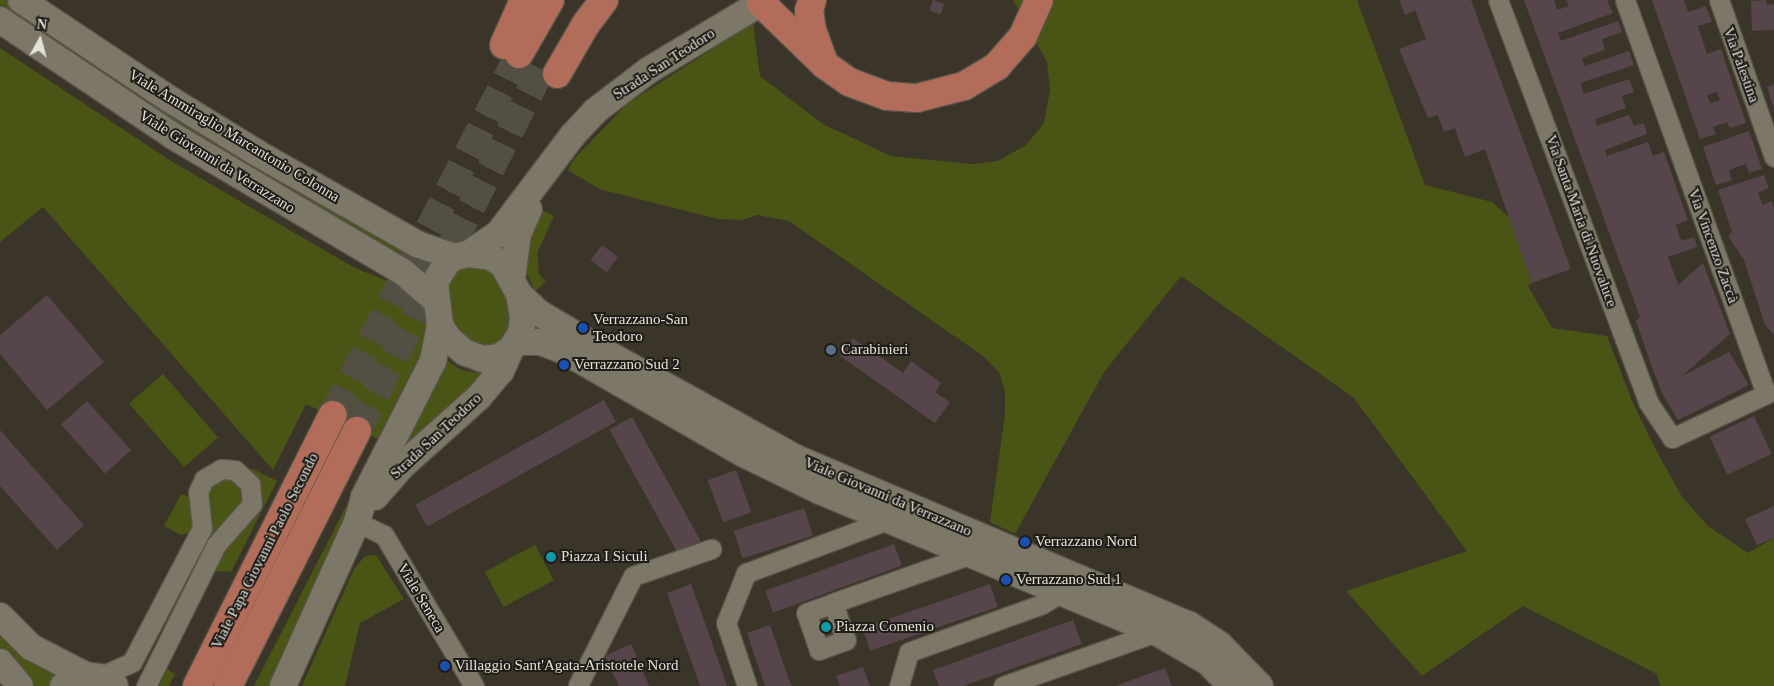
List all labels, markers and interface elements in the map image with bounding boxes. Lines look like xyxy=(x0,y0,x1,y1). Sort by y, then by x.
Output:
north arrow xyxy=(15,15,65,65)
text: N xyxy=(36,17,48,33)
street label: Strada San Teodoro xyxy=(610,24,718,104)
street label: Via Palestina xyxy=(1719,25,1763,105)
street label: Viale Ammiraglio Marcantonio Colonna xyxy=(125,66,343,206)
street label: Viale Giovanni da Verrazzano xyxy=(136,107,298,217)
street label: Via Santa Maria di Nuovaluce xyxy=(1541,133,1621,309)
street label: Via Vincenzo Zaccà xyxy=(1684,186,1742,306)
place label: Verrazzano-San Teodoro xyxy=(593,310,688,345)
marker: Verrazzano-San Teodoro xyxy=(577,322,589,334)
place label: Carabinieri xyxy=(841,341,908,359)
marker: Carabinieri xyxy=(825,344,837,356)
place label: Verrazzano Sud 2 xyxy=(574,356,680,374)
marker: Verrazzano Sud 2 xyxy=(558,359,570,371)
street label: Strada San Teodoro xyxy=(387,389,485,483)
street label: Viale Papa Giovanni Paolo Secondo xyxy=(208,450,322,652)
street label: Viale Giovanni da Verrazzano xyxy=(802,453,974,541)
place label: Verrazzano Nord xyxy=(1035,533,1137,551)
marker: Verrazzano Nord xyxy=(1019,536,1031,548)
place label: Piazza I Siculi xyxy=(561,548,648,566)
marker: Piazza I Siculi xyxy=(545,551,557,563)
street label: Viale Seneca xyxy=(393,560,449,636)
place label: Verrazzano Sud 1 xyxy=(1016,571,1122,589)
marker: Verrazzano Sud 1 xyxy=(1000,574,1012,586)
place label: Piazza Comenio xyxy=(836,618,934,636)
marker: Piazza Comenio xyxy=(820,621,832,633)
place label: Villaggio Sant'Agata-Aristotele Nord xyxy=(455,657,678,675)
marker: Villaggio Sant'Agata-Aristotele Nord xyxy=(439,660,451,672)

